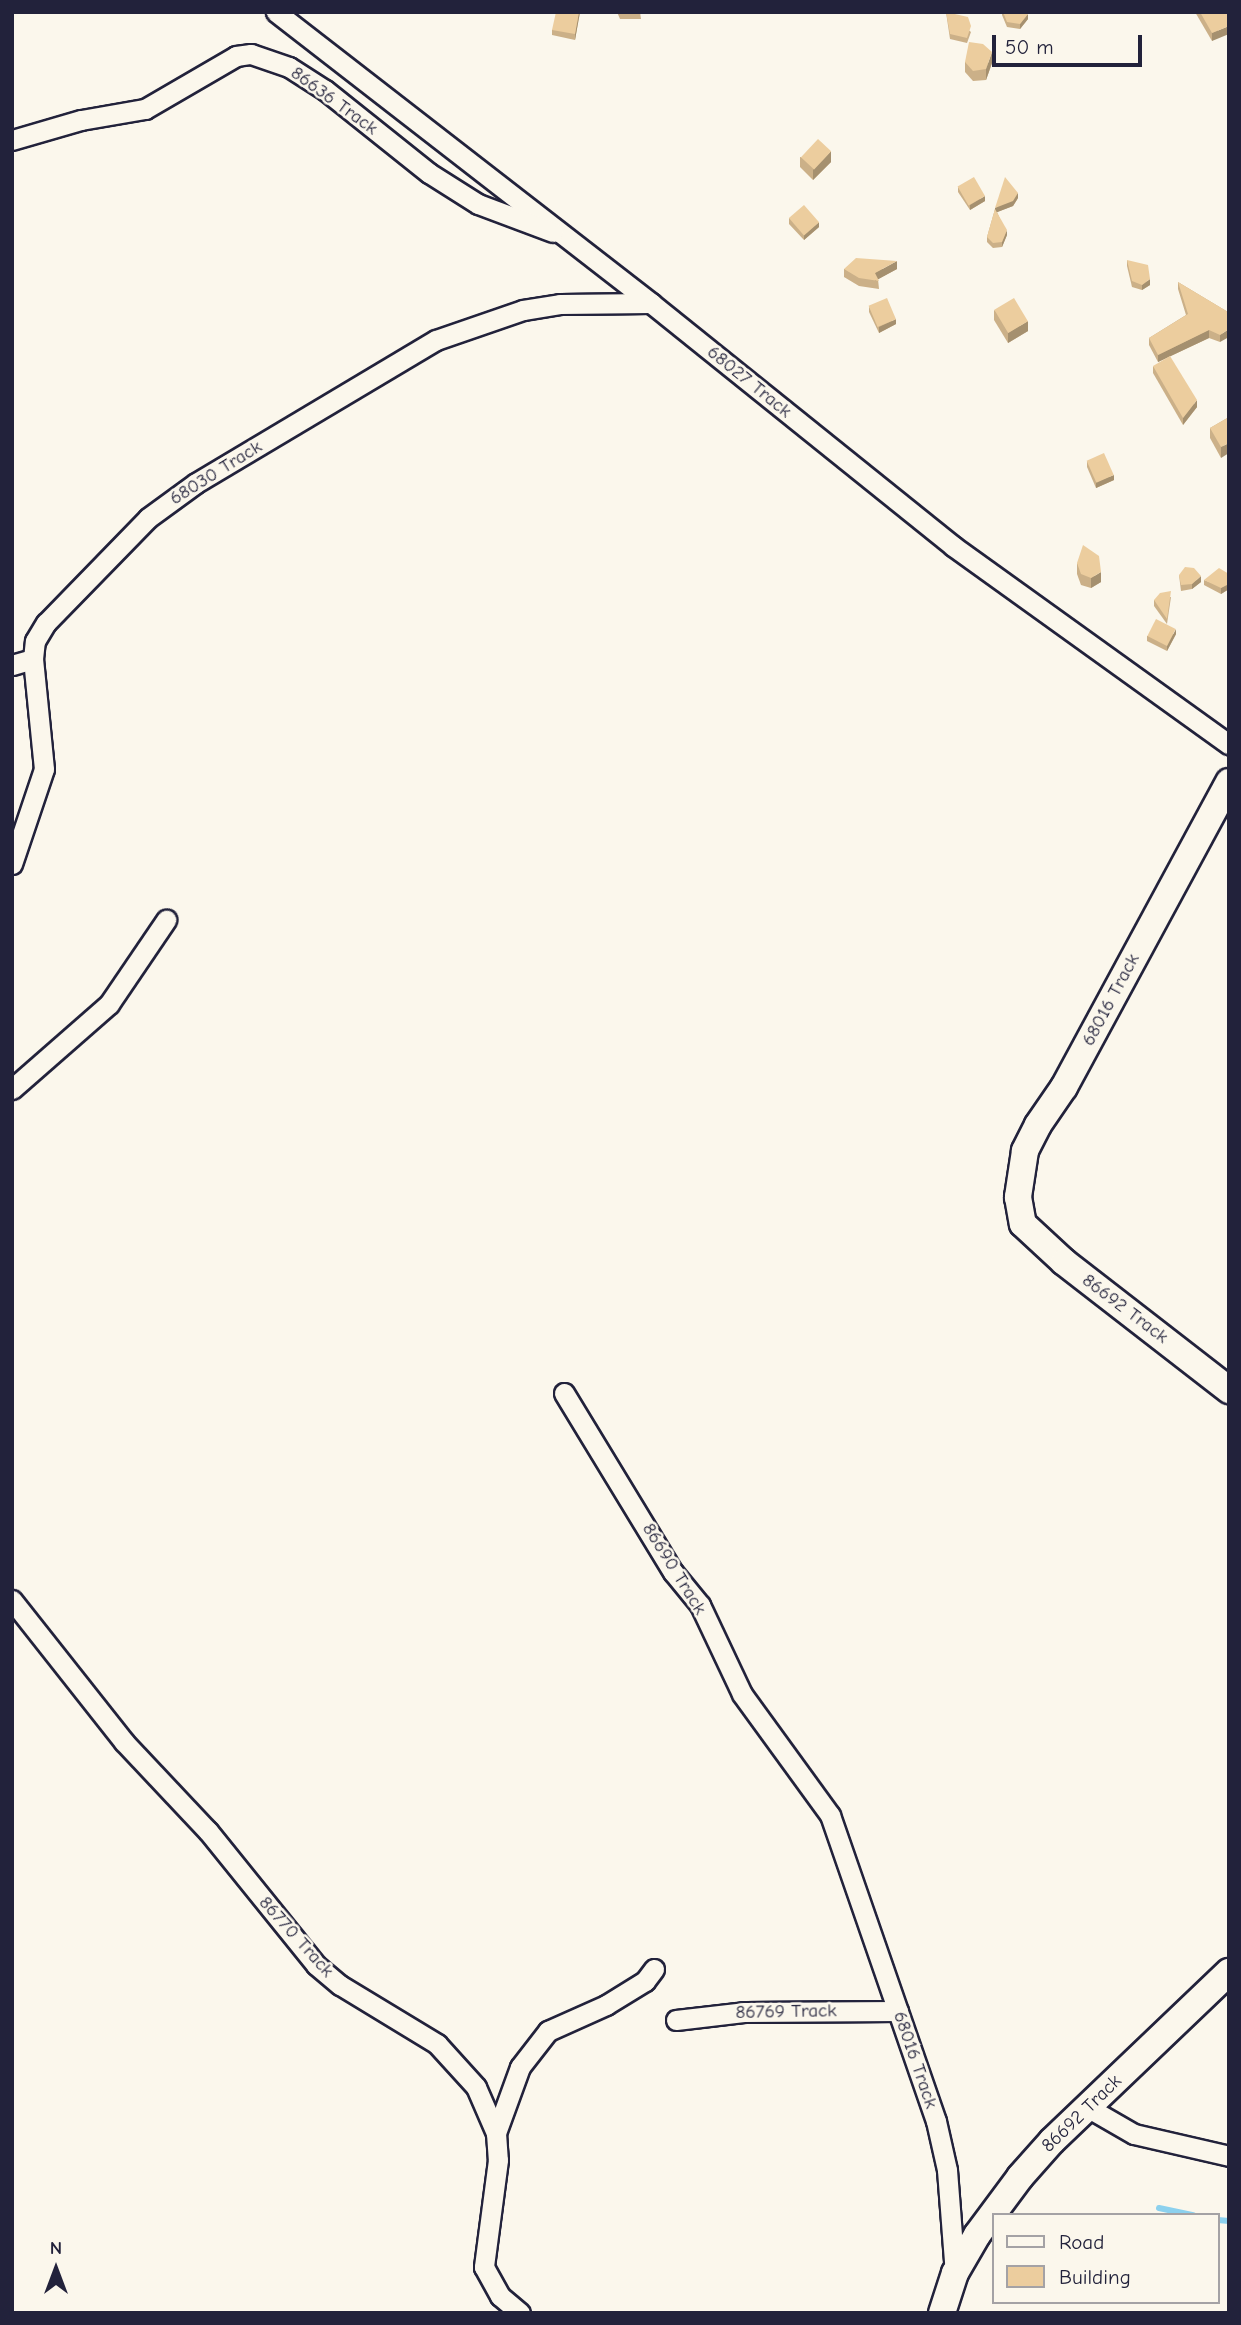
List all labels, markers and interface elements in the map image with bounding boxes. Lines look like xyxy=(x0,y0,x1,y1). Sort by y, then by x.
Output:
scale bar xyxy=(996,21,1146,65)
text: 50 m xyxy=(1005,35,1054,59)
street label: 86636 Track xyxy=(286,62,382,140)
street label: 68027 Track xyxy=(702,341,796,423)
street label: 68030 Track xyxy=(166,436,266,510)
street label: 68016 Track xyxy=(1077,950,1145,1050)
street label: 86692 Track xyxy=(1077,1269,1173,1349)
street label: 86690 Track xyxy=(637,1519,711,1619)
street label: 86770 Track xyxy=(254,1892,338,1982)
street label: 86769 Track xyxy=(735,2000,837,2024)
street label: 68016 Track xyxy=(888,2009,942,2111)
street label: 86692 Track xyxy=(1037,2070,1127,2158)
legend xyxy=(992,2213,1220,2304)
text: Road xyxy=(1059,2230,1104,2254)
north arrow xyxy=(21,2234,91,2304)
text: N xyxy=(50,2237,62,2259)
text: Building xyxy=(1059,2265,1131,2289)

